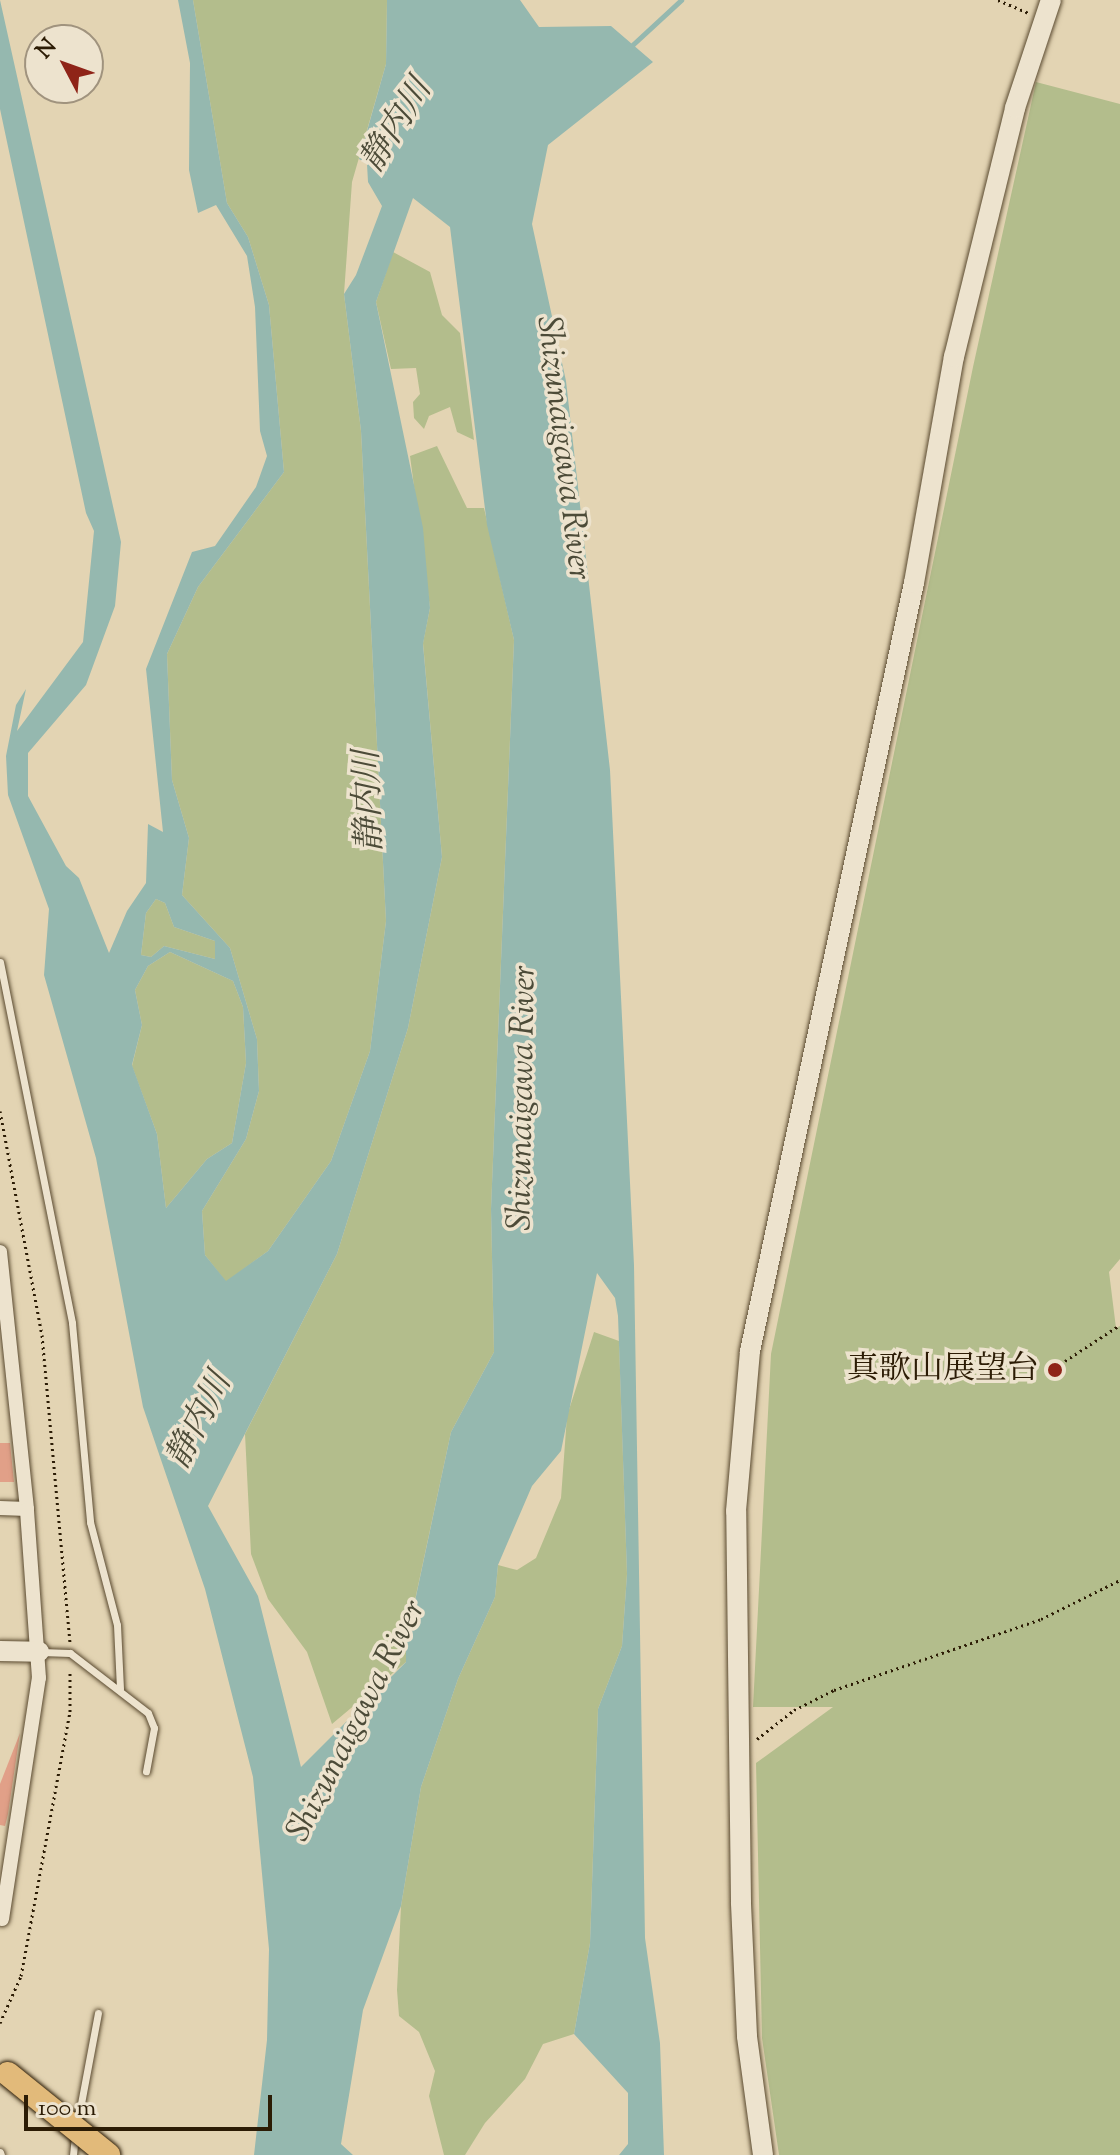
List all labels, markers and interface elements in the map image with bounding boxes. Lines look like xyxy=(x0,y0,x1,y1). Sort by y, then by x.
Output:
north arrow xyxy=(24,24,104,104)
text: N xyxy=(30,32,65,67)
water label: 静内川 xyxy=(353,72,441,180)
water label: Shizunaigawa River xyxy=(527,314,599,582)
water label: 静内川 xyxy=(348,749,392,853)
water label: Shizunaigawa River xyxy=(500,965,546,1231)
place label: 真歌山展望台 xyxy=(847,1351,1039,1389)
marker: 真歌山展望台 xyxy=(1046,1361,1064,1379)
water label: 静内川 xyxy=(159,1366,241,1476)
water label: Shizunaigawa River xyxy=(279,1593,435,1849)
scale bar xyxy=(28,2079,276,2129)
text: 100 m xyxy=(38,2092,96,2126)

